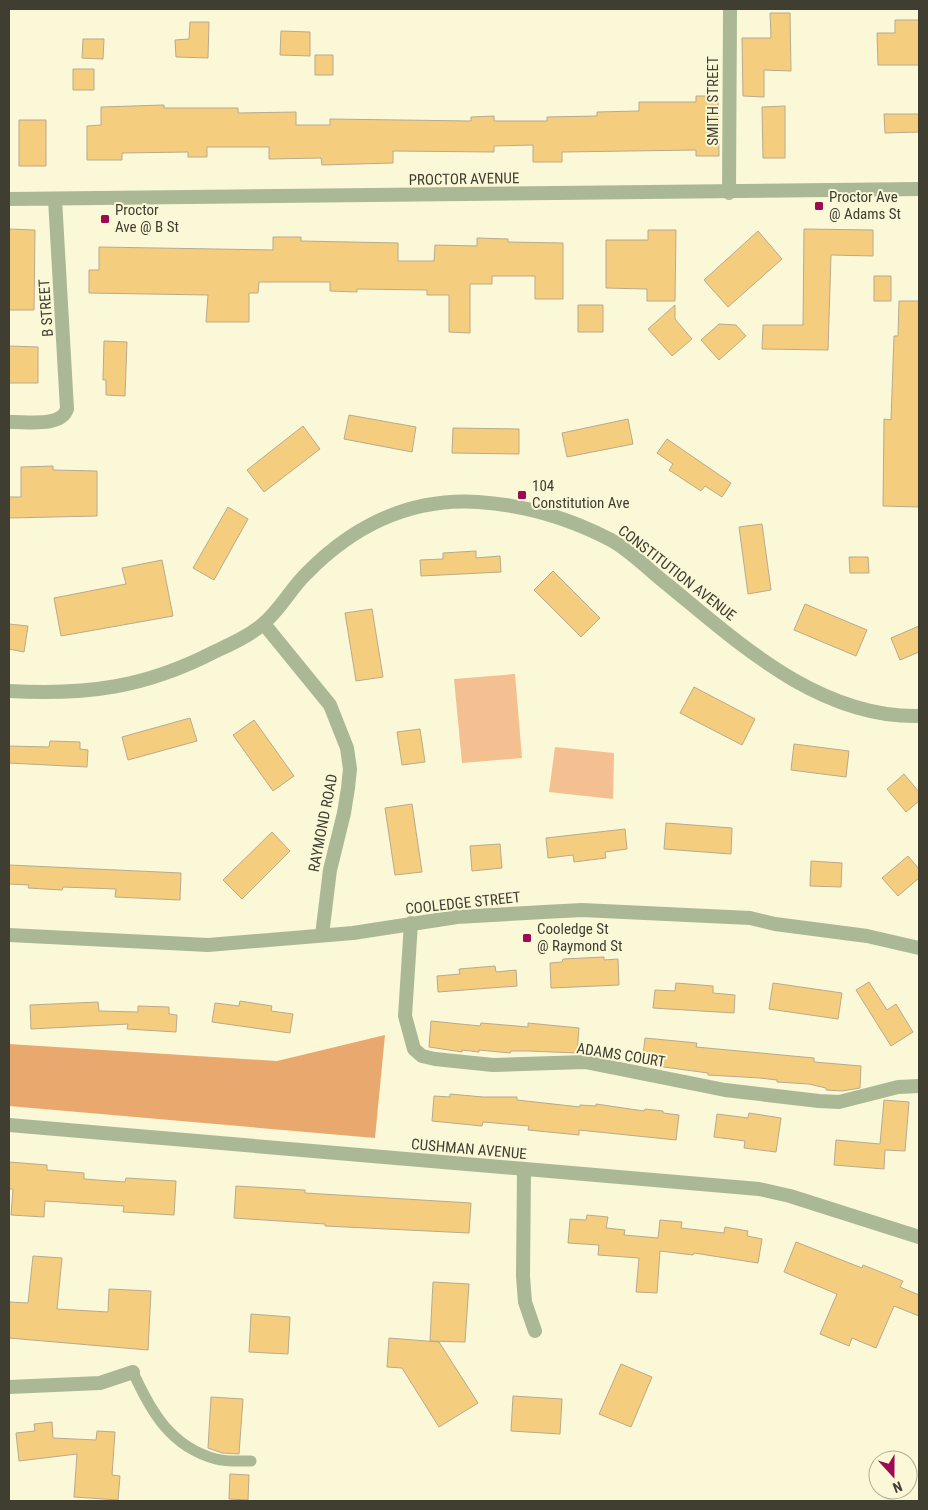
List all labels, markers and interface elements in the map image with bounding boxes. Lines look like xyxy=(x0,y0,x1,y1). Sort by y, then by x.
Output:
street label: SMITH STREET xyxy=(704,56,722,146)
street label: PROCTOR AVENUE xyxy=(409,169,519,189)
place label: Proctor Ave @ Adams St xyxy=(829,188,901,223)
marker: Proctor Ave @ Adams St xyxy=(813,200,825,212)
place label: Proctor Ave @ B St xyxy=(115,201,179,236)
marker: Proctor Ave @ B St xyxy=(99,213,111,225)
street label: B STREET xyxy=(35,278,57,338)
place label: 104 Constitution Ave xyxy=(532,477,629,512)
marker: 104 Constitution Ave xyxy=(516,489,528,501)
street label: CONSTITUTION AVENUE xyxy=(615,521,739,625)
street label: RAYMOND ROAD xyxy=(305,772,341,874)
street label: COOLEDGE STREET xyxy=(404,888,522,918)
place label: Cooledge St @ Raymond St xyxy=(537,920,622,955)
marker: Cooledge St @ Raymond St xyxy=(521,932,533,944)
street label: ADAMS COURT xyxy=(575,1039,667,1071)
street label: CUSHMAN AVENUE xyxy=(410,1135,528,1163)
north arrow xyxy=(868,1450,918,1500)
text: N xyxy=(891,1478,905,1496)

